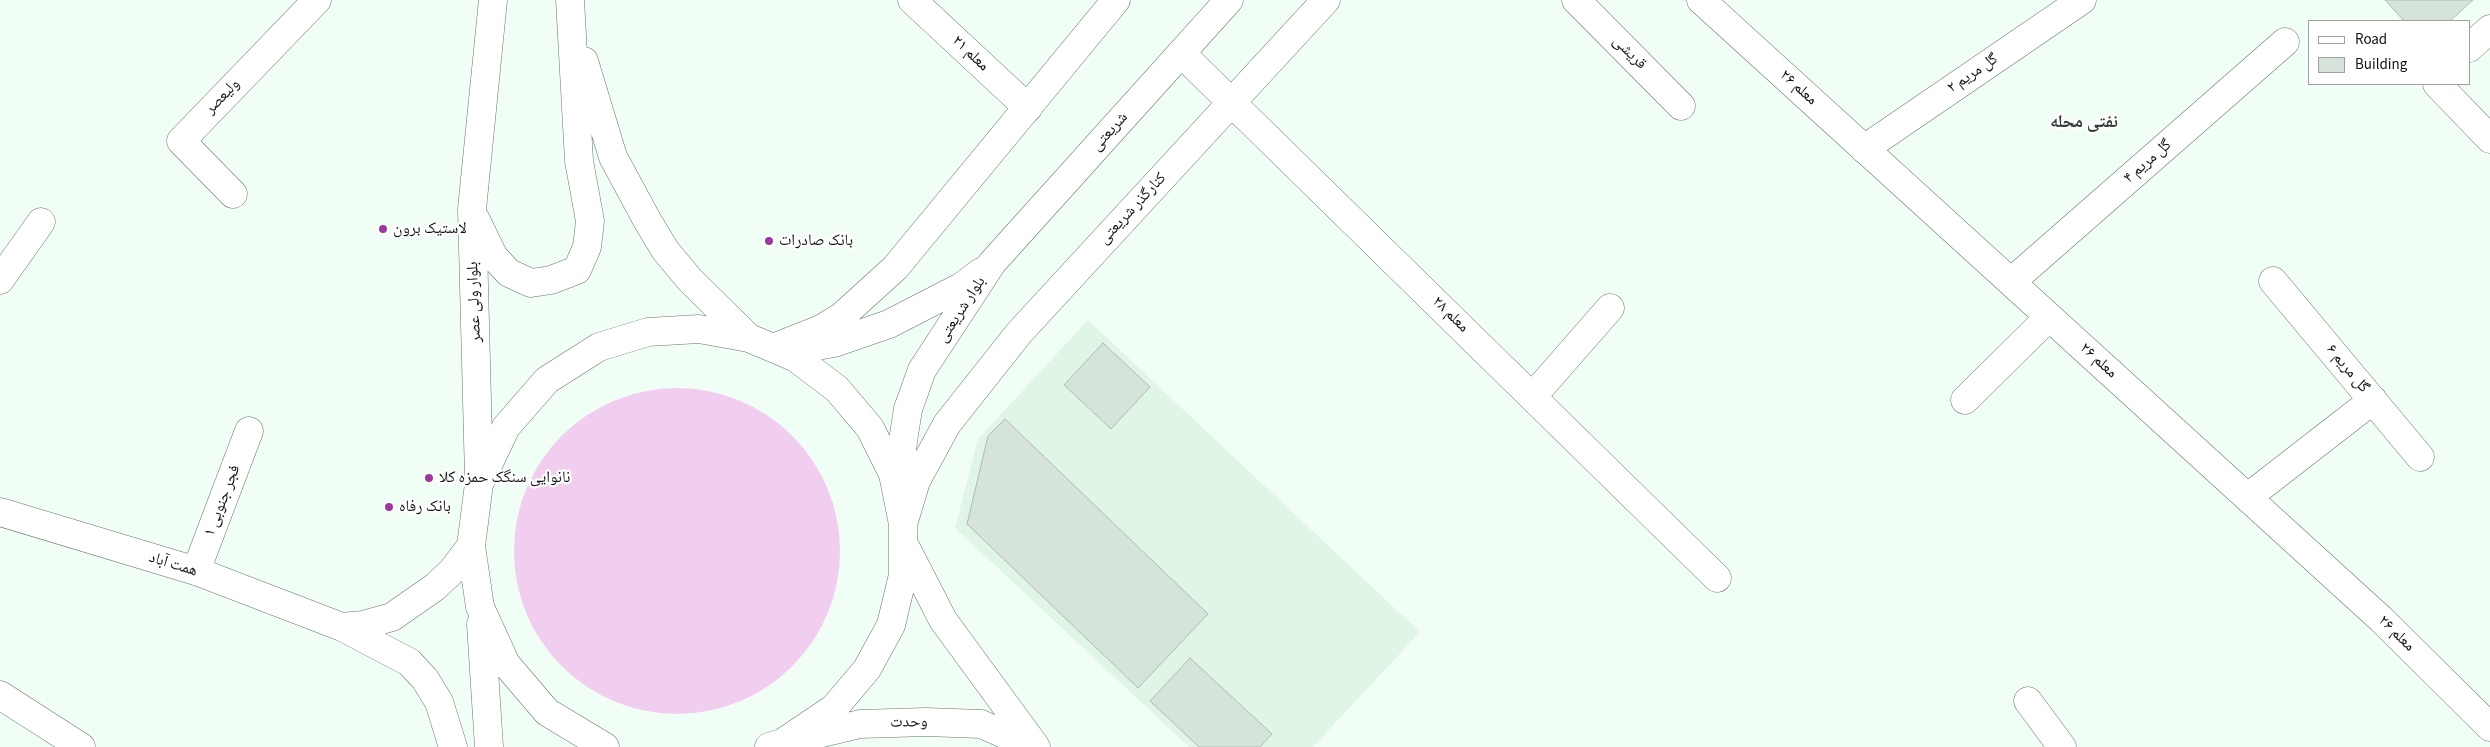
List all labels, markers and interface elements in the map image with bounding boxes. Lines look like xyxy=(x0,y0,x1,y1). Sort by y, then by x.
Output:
legend xyxy=(2308,20,2470,85)
text: Road xyxy=(2355,29,2387,50)
street label: معلم ۲۱ xyxy=(947,32,993,76)
street label: قریشی xyxy=(1608,32,1650,74)
street label: گل مریم ۲ xyxy=(1944,50,2002,98)
text: Building xyxy=(2355,54,2407,75)
street label: معلم ۲۶ xyxy=(1775,66,1821,110)
street label: ولیعصر xyxy=(201,75,245,119)
street label: شریعتی xyxy=(1088,109,1132,155)
district label: نفتی محله xyxy=(2050,112,2118,134)
street label: گل مریم ۴ xyxy=(2120,136,2176,188)
street label: کنارگذر شریعتی xyxy=(1095,169,1171,249)
place label: لاستیک برون xyxy=(393,219,467,239)
marker: لاستیک برون xyxy=(377,223,389,235)
place label: بانک صادرات xyxy=(779,231,853,251)
marker: بانک صادرات xyxy=(763,235,775,247)
street label: بلوار ولی عصر xyxy=(464,261,486,343)
street label: بلوار شریعتی xyxy=(934,273,990,347)
street label: معلم ۲۸ xyxy=(1428,293,1472,337)
street label: معلم ۲۶ xyxy=(2075,339,2121,383)
street label: گل مریم ۶ xyxy=(2321,341,2373,397)
street label: فجر جنوبی ۱ xyxy=(201,462,245,540)
place label: نانوایی سنگک حمزه کلا xyxy=(439,468,570,488)
marker: نانوایی سنگک حمزه کلا xyxy=(423,472,435,484)
place label: بانک رفاه xyxy=(399,497,451,517)
marker: بانک رفاه xyxy=(383,501,395,513)
street label: همت آباد xyxy=(146,549,200,581)
street label: معلم ۲۶ xyxy=(2374,612,2418,656)
street label: وحدت xyxy=(890,713,928,733)

